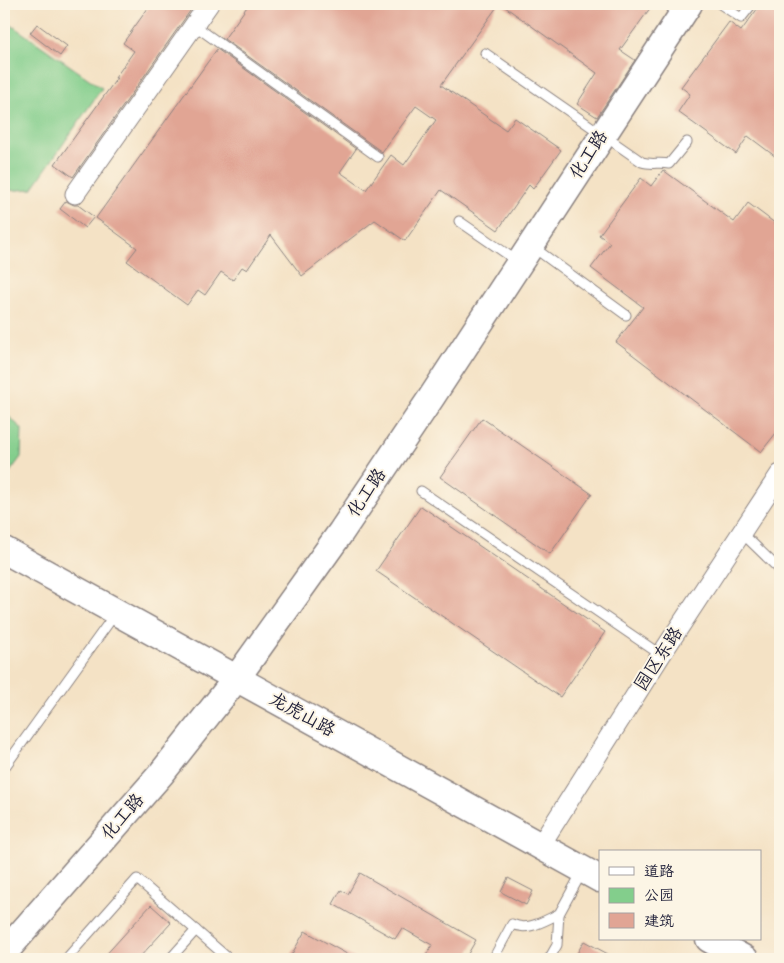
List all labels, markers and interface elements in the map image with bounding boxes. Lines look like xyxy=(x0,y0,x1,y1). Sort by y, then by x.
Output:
street label: 化工路 xyxy=(564,126,614,184)
street label: 化工路 xyxy=(342,464,392,522)
street label: 园区东路 xyxy=(629,622,689,696)
street label: 龙虎山路 xyxy=(265,687,339,743)
street label: 化工路 xyxy=(96,789,150,845)
legend xyxy=(599,850,762,940)
text: 道路 xyxy=(644,862,674,882)
text: 公园 xyxy=(644,886,674,906)
text: 建筑 xyxy=(644,912,674,932)

